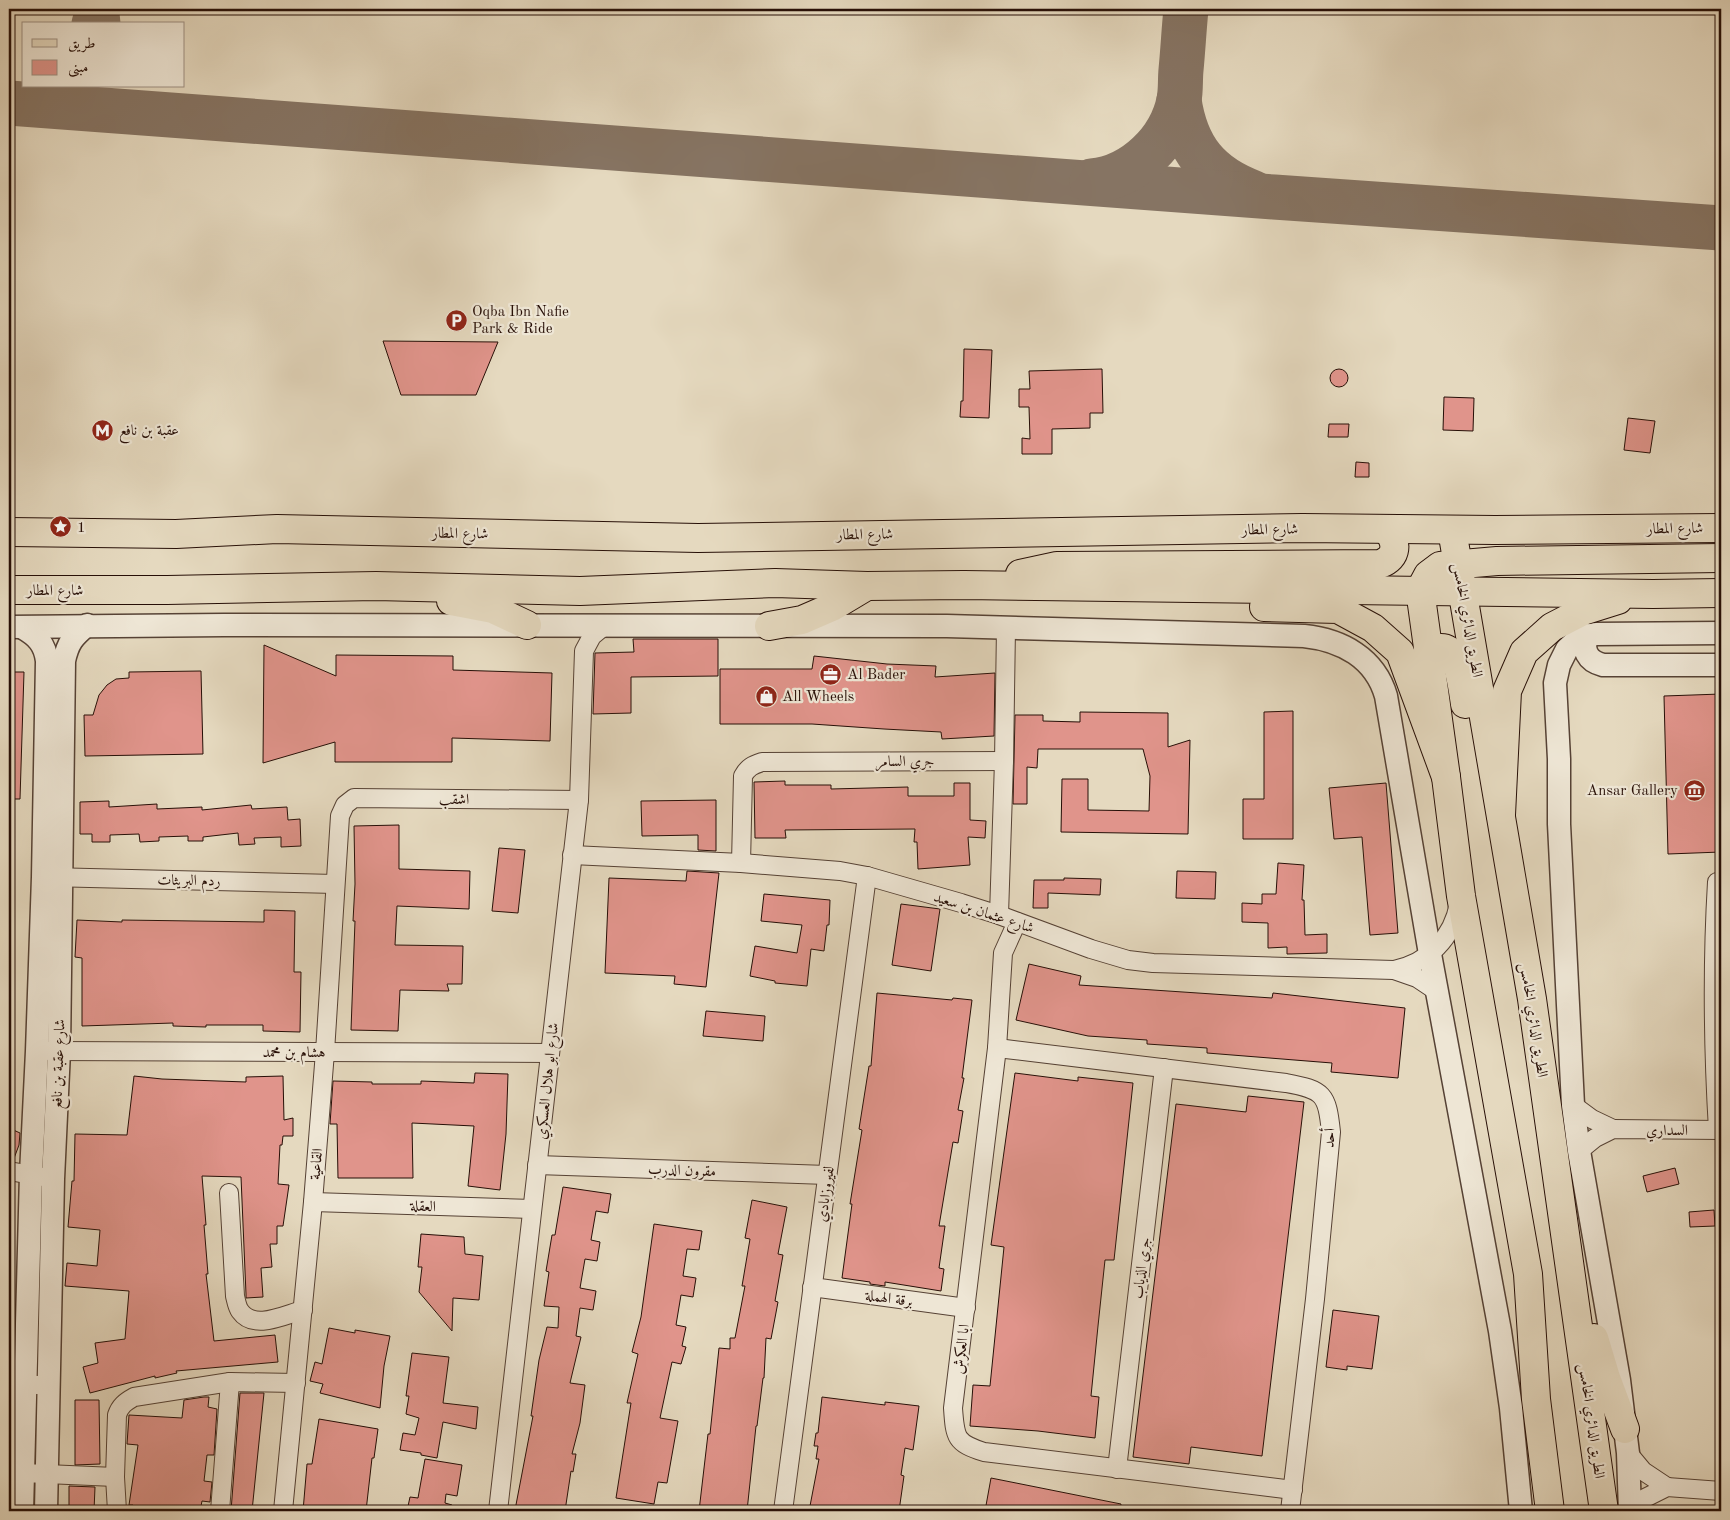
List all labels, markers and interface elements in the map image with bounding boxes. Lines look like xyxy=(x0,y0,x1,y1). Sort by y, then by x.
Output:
legend xyxy=(22,22,185,88)
text: طريق xyxy=(68,37,95,53)
text: مبنى xyxy=(68,61,88,78)
place label: Oqba Ibn Nafie Park & Ride xyxy=(472,305,569,337)
parking icon: Oqba Ibn Nafie Park & Ride xyxy=(444,308,468,332)
metro station icon: عقبة بن نافع xyxy=(91,418,115,442)
place label: عقبة بن نافع xyxy=(119,424,179,444)
place icon: 1 xyxy=(49,515,73,539)
place label: 1 xyxy=(77,521,86,536)
street label: شارع المطار xyxy=(1645,522,1703,542)
street label: شارع المطار xyxy=(1240,523,1298,543)
street label: شارع المطار xyxy=(430,526,488,546)
street label: شارع المطار xyxy=(835,528,893,548)
street label: الطريق الدائري الخامس xyxy=(1446,562,1484,679)
street label: شارع المطار xyxy=(25,584,83,603)
office icon: Al Bader xyxy=(819,662,843,686)
place label: Al Bader xyxy=(847,668,905,683)
shop icon: All Wheels xyxy=(754,684,778,708)
place label: All Wheels xyxy=(782,690,854,705)
street label: جري السامر xyxy=(876,755,934,773)
museum icon: Ansar Gallery xyxy=(1682,778,1706,802)
place label: Ansar Gallery xyxy=(1587,784,1678,799)
street label: اشقب xyxy=(439,793,469,809)
street label: ردم البريثات xyxy=(157,873,221,894)
street label: شارع عثمان بن سعيد xyxy=(930,890,1035,940)
street label: الطريق الدائري الخامس xyxy=(1513,962,1549,1079)
street label: شارع عقبة بن نافع xyxy=(50,1019,74,1110)
street label: شارع ابو هلال العسكري xyxy=(534,1022,566,1141)
street label: هشام بن محمد xyxy=(262,1046,326,1065)
street label: السداري xyxy=(1646,1124,1688,1142)
street label: أحد xyxy=(1318,1127,1338,1148)
street label: القاعية xyxy=(309,1148,326,1180)
street label: مقرون الدرب xyxy=(648,1163,716,1181)
street label: لفيروزابادي xyxy=(815,1165,841,1224)
street label: العقلة xyxy=(409,1200,436,1215)
street label: جري الذياب xyxy=(1131,1237,1157,1300)
street label: برقة الهملة xyxy=(863,1289,914,1310)
street label: ابا العكرش xyxy=(951,1323,974,1375)
street label: الطريق الدائري الخامس xyxy=(1572,1363,1606,1480)

